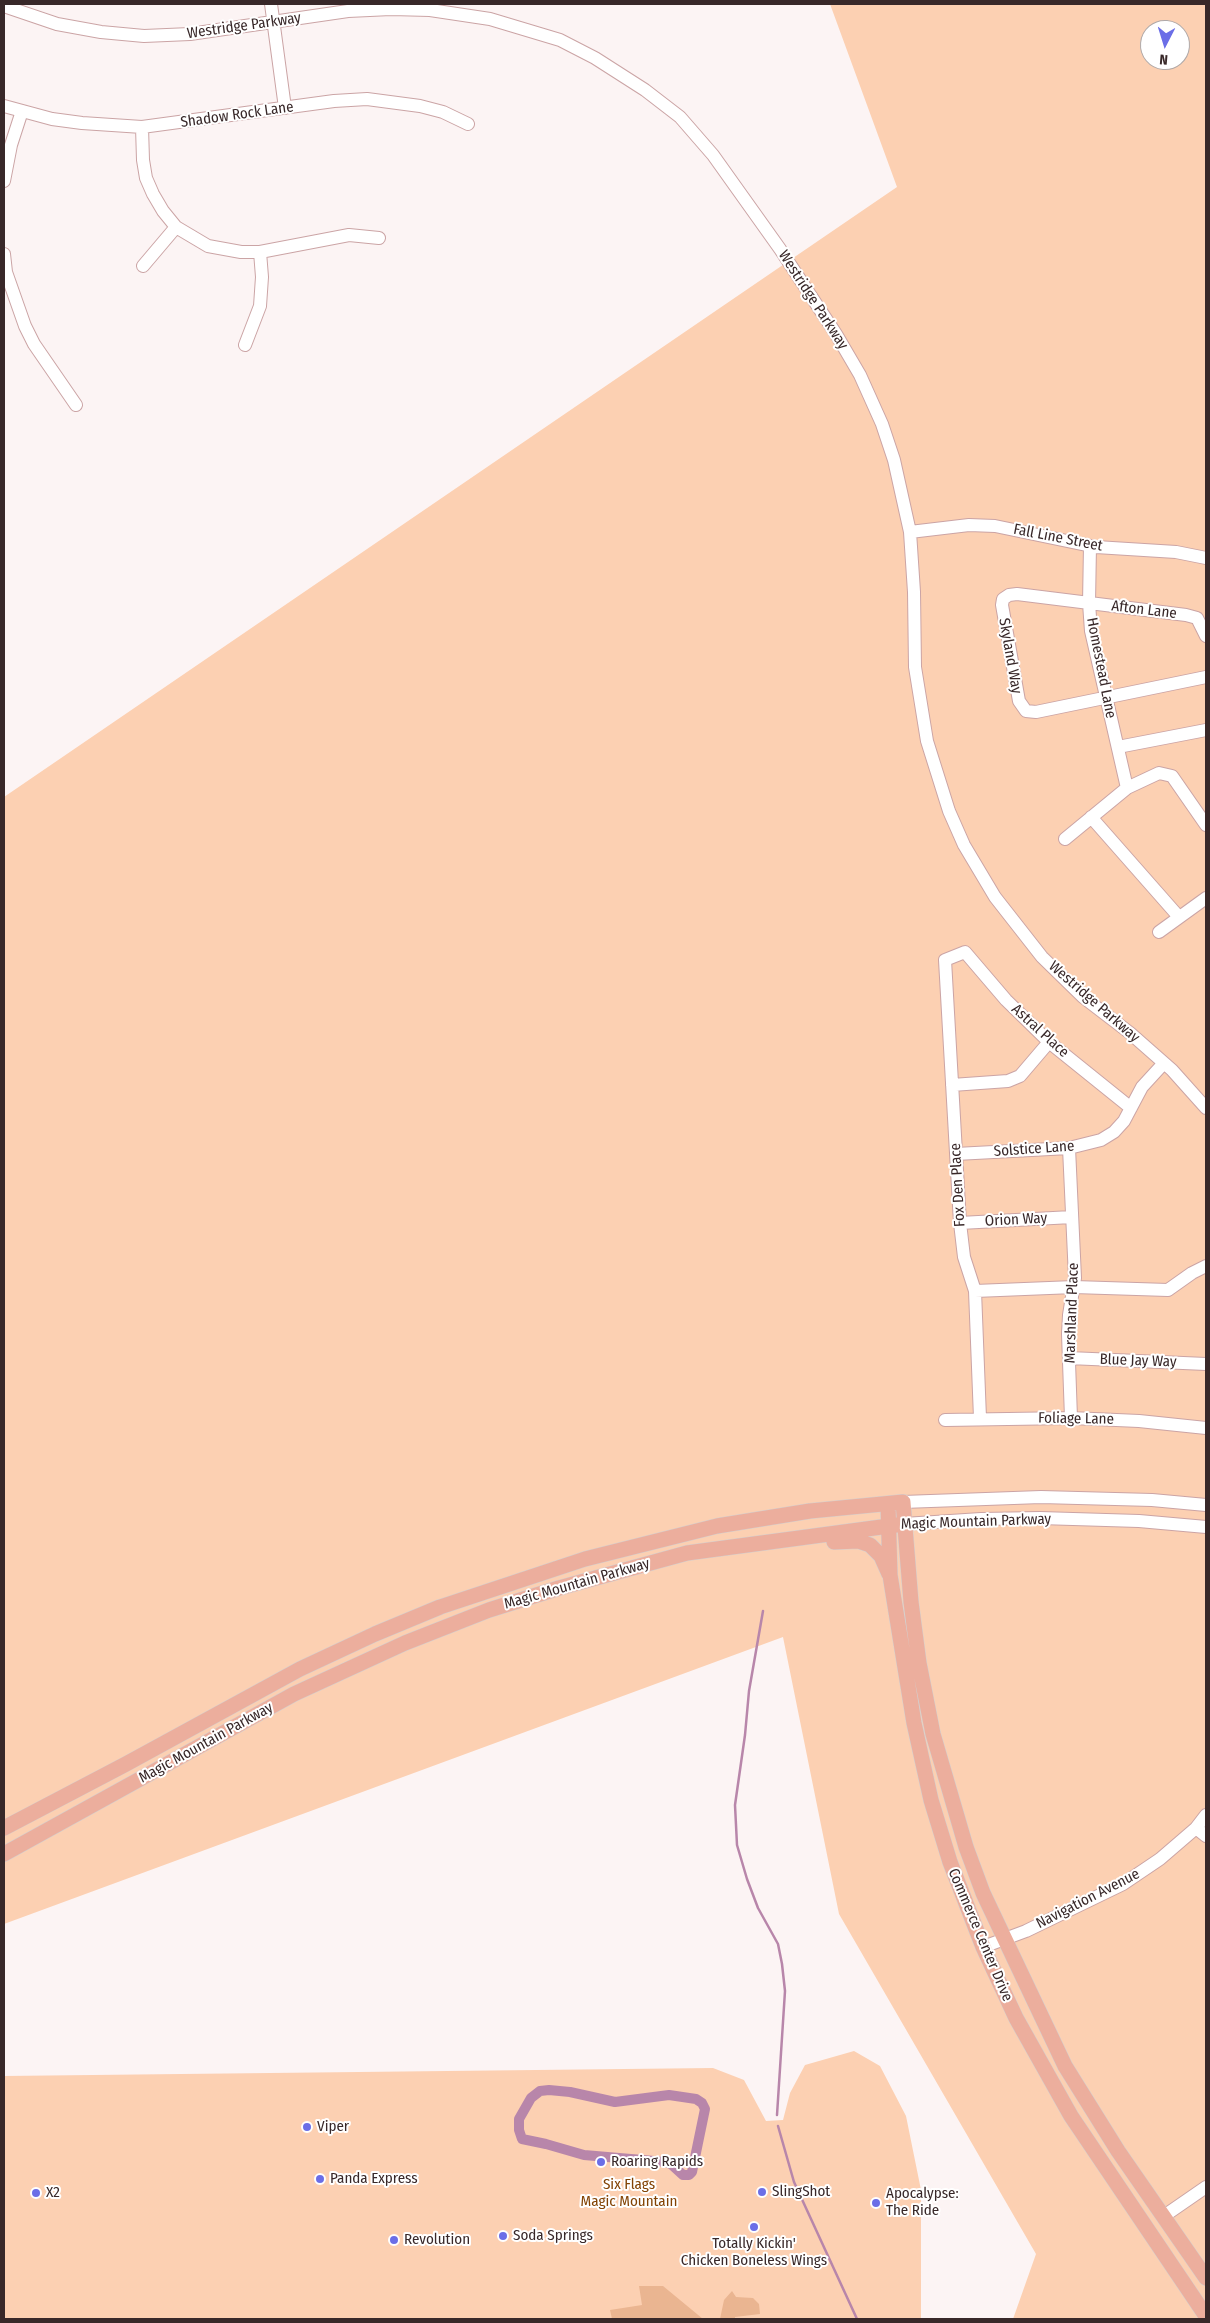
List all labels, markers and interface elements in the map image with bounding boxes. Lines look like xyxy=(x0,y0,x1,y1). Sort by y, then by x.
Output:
street label: Westridge Parkway xyxy=(186,9,302,43)
north arrow xyxy=(1140,20,1190,70)
text: N xyxy=(1159,51,1169,68)
street label: Shadow Rock Lane xyxy=(179,98,295,132)
street label: Westridge Parkway xyxy=(774,247,852,353)
street label: Fall Line Street xyxy=(1012,521,1104,555)
street label: Afton Lane xyxy=(1110,597,1178,623)
street label: Homestead Lane xyxy=(1082,616,1120,720)
street label: Skyland Way xyxy=(995,617,1025,695)
street label: Westridge Parkway xyxy=(1045,958,1143,1046)
street label: Astral Place xyxy=(1008,1001,1072,1061)
street label: Solstice Lane xyxy=(993,1137,1075,1161)
street label: Fox Den Place xyxy=(947,1143,969,1227)
street label: Orion Way xyxy=(984,1209,1048,1231)
street label: Marshland Place xyxy=(1061,1262,1083,1364)
street label: Blue Jay Way xyxy=(1099,1351,1177,1371)
street label: Foliage Lane xyxy=(1038,1409,1114,1429)
street label: Magic Mountain Parkway xyxy=(901,1510,1051,1534)
street label: Magic Mountain Parkway xyxy=(502,1555,652,1613)
street label: Magic Mountain Parkway xyxy=(136,1699,276,1787)
street label: Navigation Avenue xyxy=(1033,1865,1143,1933)
street label: Commerce Center Drive xyxy=(944,1866,1016,2004)
place label: Viper xyxy=(317,2118,349,2136)
marker: Viper xyxy=(301,2121,313,2133)
place label: Roaring Rapids xyxy=(611,2153,703,2171)
marker: Roaring Rapids xyxy=(595,2156,607,2168)
place label: Panda Express xyxy=(330,2170,418,2188)
marker: Panda Express xyxy=(314,2173,326,2185)
park label: Six Flags Magic Mountain xyxy=(581,2176,677,2211)
place label: SlingShot xyxy=(772,2183,830,2201)
place label: X2 xyxy=(46,2184,60,2202)
place label: Apocalypse: The Ride xyxy=(886,2185,959,2220)
marker: SlingShot xyxy=(756,2186,768,2198)
marker: X2 xyxy=(30,2187,42,2199)
marker: Apocalypse: The Ride xyxy=(870,2197,882,2209)
marker: Totally Kickin' Chicken Boneless Wings xyxy=(748,2221,760,2233)
place label: Soda Springs xyxy=(513,2227,593,2245)
marker: Soda Springs xyxy=(497,2230,509,2242)
place label: Revolution xyxy=(404,2231,470,2249)
marker: Revolution xyxy=(388,2234,400,2246)
place label: Totally Kickin' Chicken Boneless Wings xyxy=(681,2235,827,2270)

